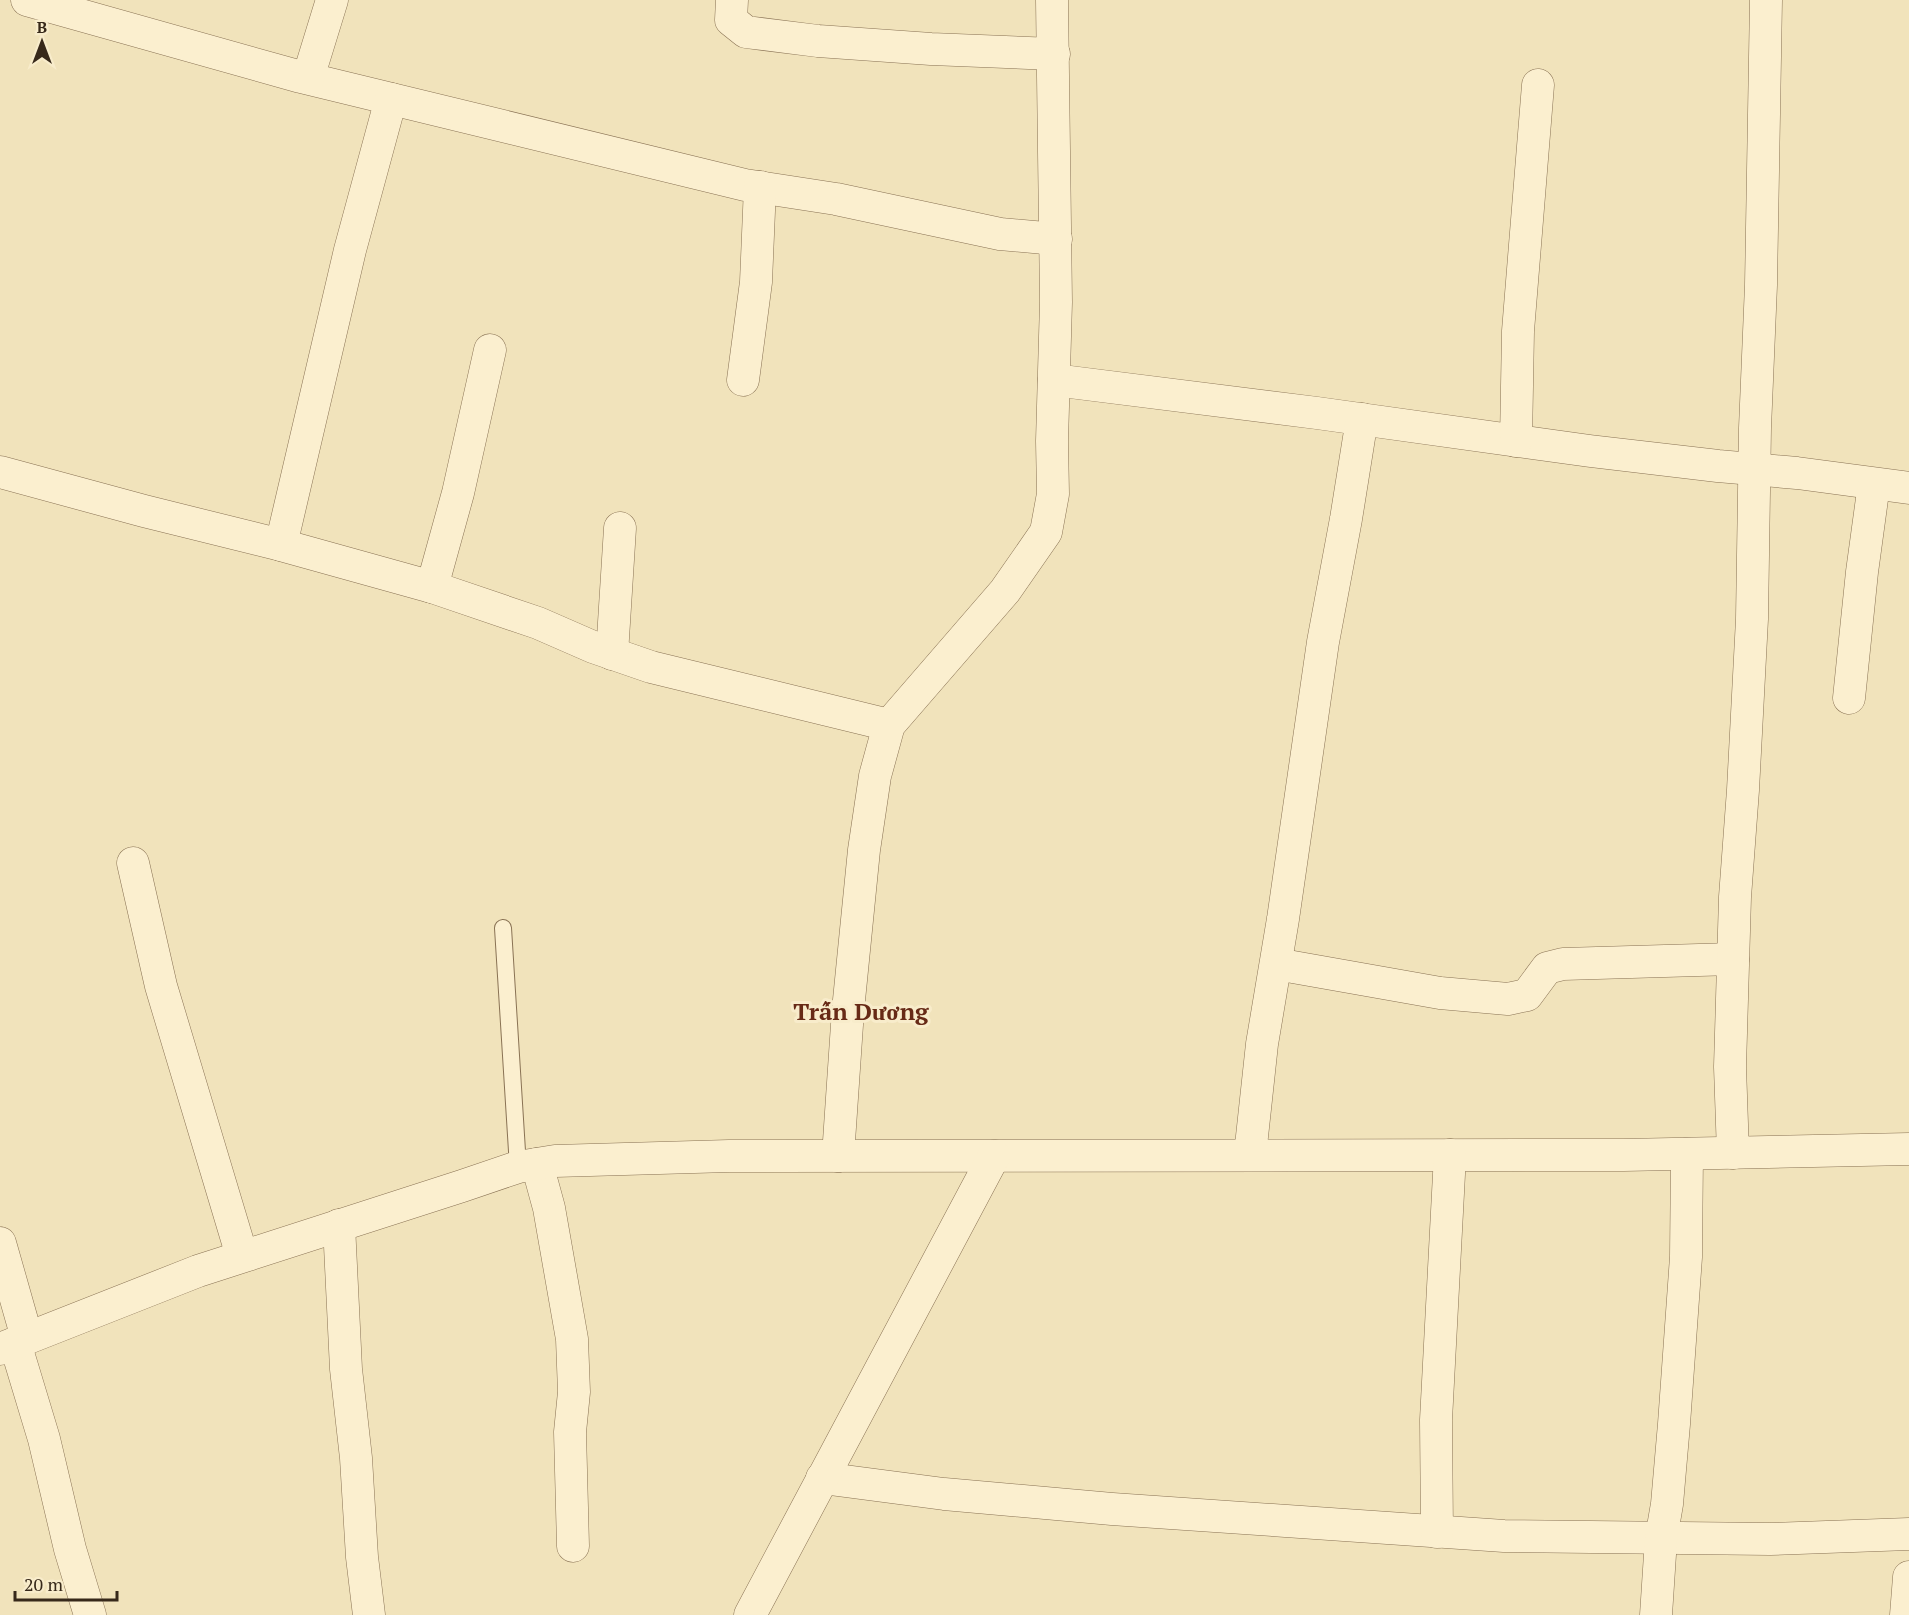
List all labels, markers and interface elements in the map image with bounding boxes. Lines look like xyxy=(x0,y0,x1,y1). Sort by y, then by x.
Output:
north arrow xyxy=(12,12,72,72)
text: B xyxy=(37,16,47,38)
district label: Trấn Dương xyxy=(793,995,929,1027)
scale bar xyxy=(15,1564,117,1602)
text: 20 m xyxy=(24,1572,64,1596)

